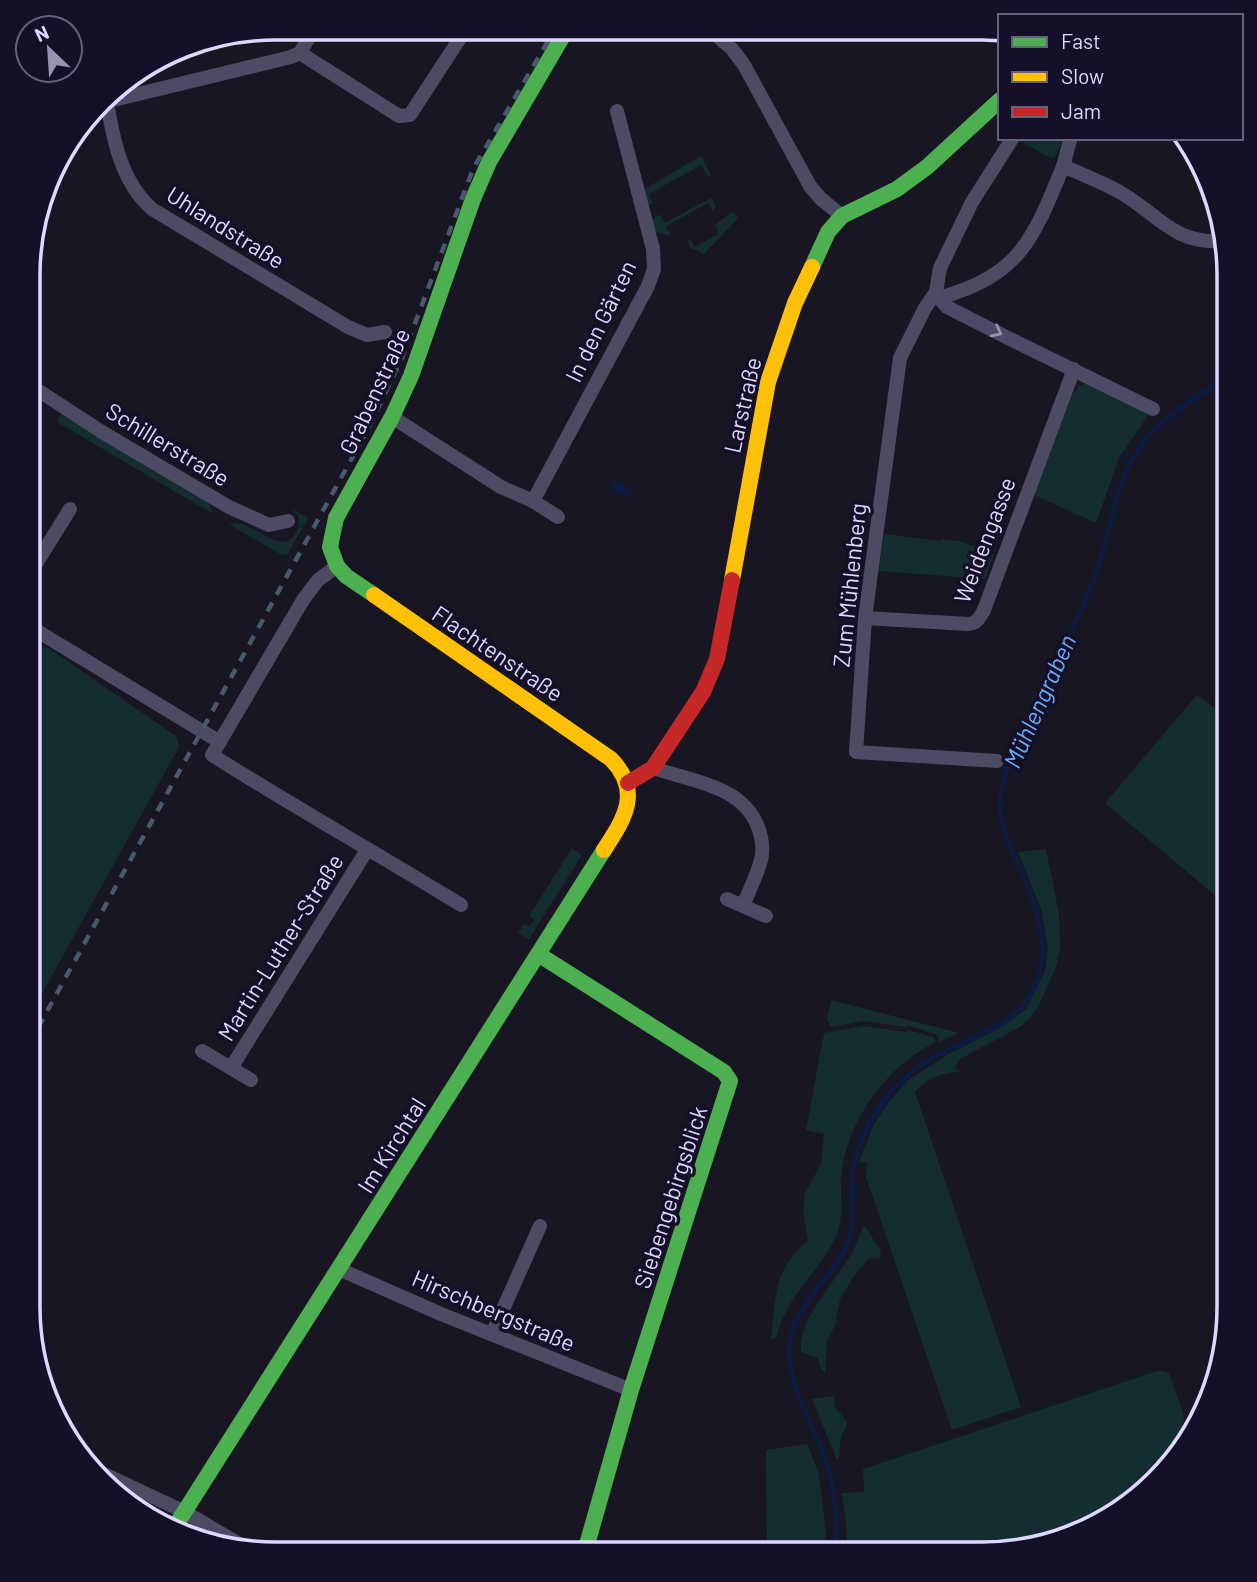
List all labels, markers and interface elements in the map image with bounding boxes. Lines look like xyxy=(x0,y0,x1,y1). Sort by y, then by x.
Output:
north arrow xyxy=(14,14,84,84)
legend xyxy=(998,14,1243,140)
text: N xyxy=(31,20,52,46)
text: Fast xyxy=(1061,28,1101,53)
text: Slow xyxy=(1061,63,1104,88)
text: Jam xyxy=(1061,98,1101,123)
street label: Uhlandstraße xyxy=(162,180,290,274)
street label: In den Gärten xyxy=(559,256,641,386)
street label: Grabenstraße xyxy=(333,324,415,458)
one-way arrow xyxy=(990,324,1002,338)
street label: Larstraße xyxy=(717,354,767,456)
street label: Schillerstraße xyxy=(101,396,235,492)
street label: Weidengasse xyxy=(947,473,1021,607)
street label: Zum Mühlenberg xyxy=(826,502,872,668)
street label: Flachtenstraße xyxy=(427,599,569,707)
water label: Mühlengraben xyxy=(997,630,1081,772)
street label: Martin-Luther-Straße xyxy=(211,848,349,1046)
street label: Im Kirchtal xyxy=(351,1092,431,1198)
street label: Siebengebirgsblick xyxy=(627,1102,713,1292)
street label: Hirschbergstraße xyxy=(408,1263,580,1357)

